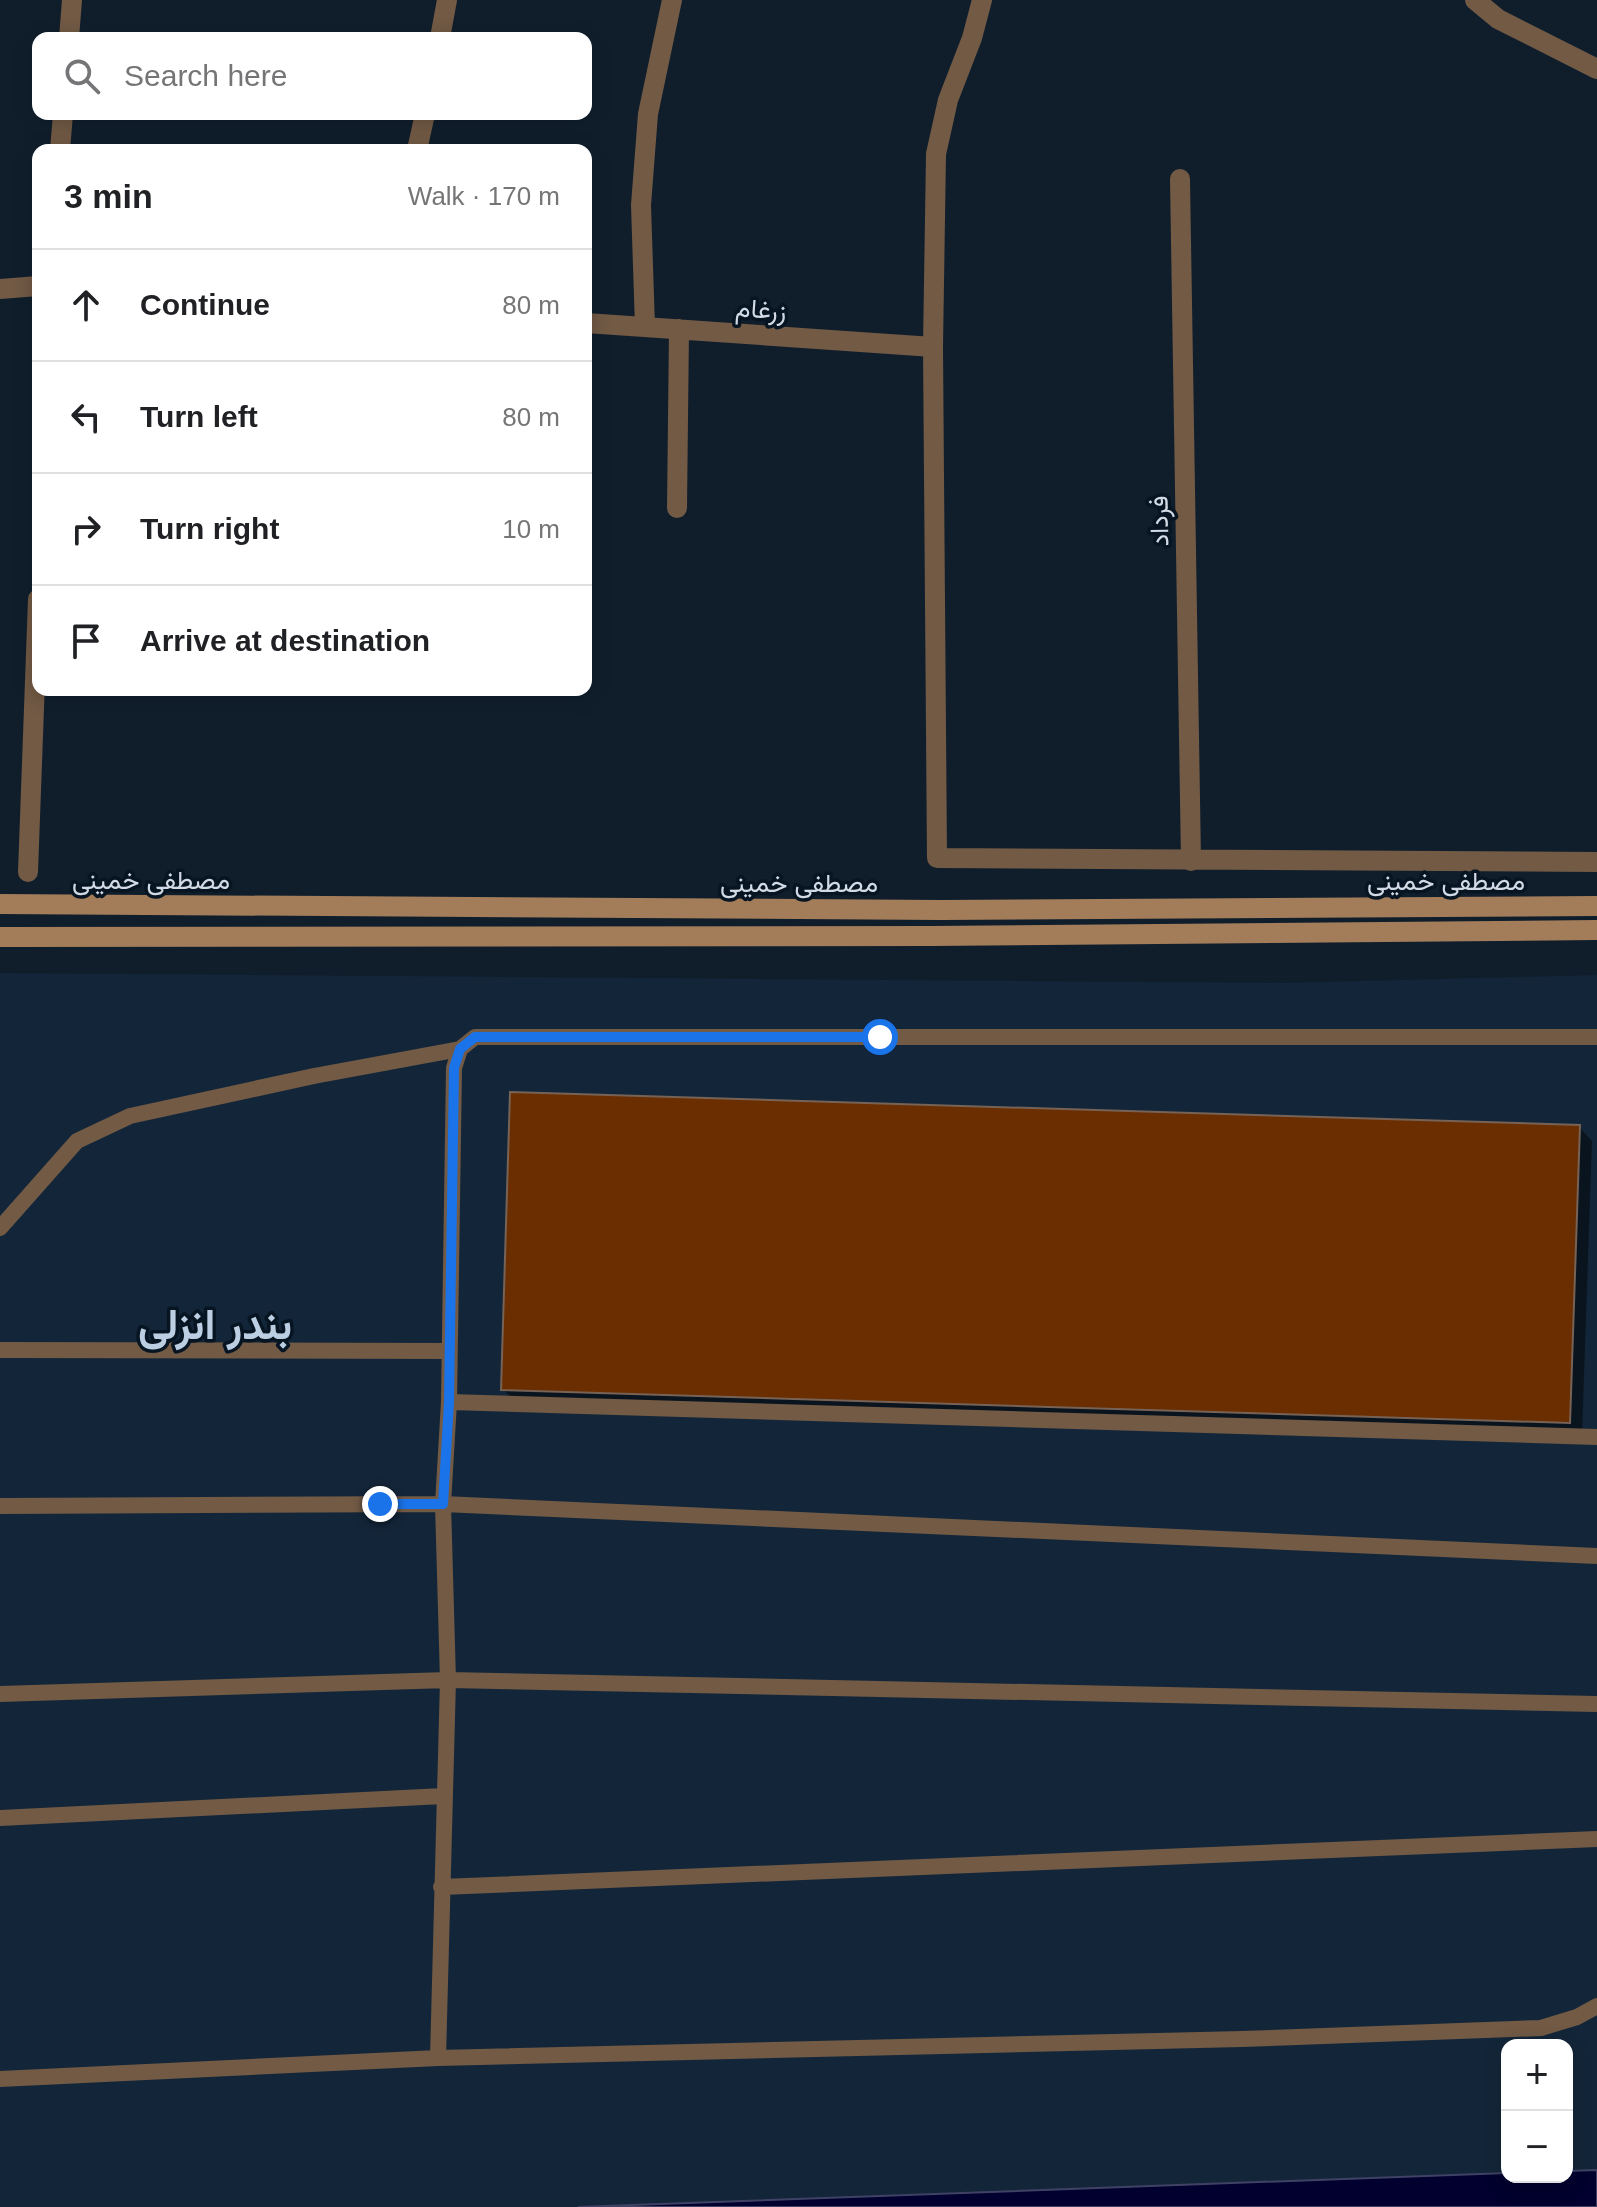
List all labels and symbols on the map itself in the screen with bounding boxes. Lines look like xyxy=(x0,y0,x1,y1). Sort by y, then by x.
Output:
street label: زرغام xyxy=(734,292,788,328)
street label: فرداد xyxy=(1144,495,1175,547)
street label: مصطفی خمینی xyxy=(72,865,230,896)
street label: مصطفی خمینی xyxy=(1367,866,1525,897)
street label: مصطفی خمینی xyxy=(720,868,878,899)
route start xyxy=(862,1019,898,1055)
district label: بندر انزلی xyxy=(138,1301,292,1351)
route end xyxy=(362,1486,398,1522)

